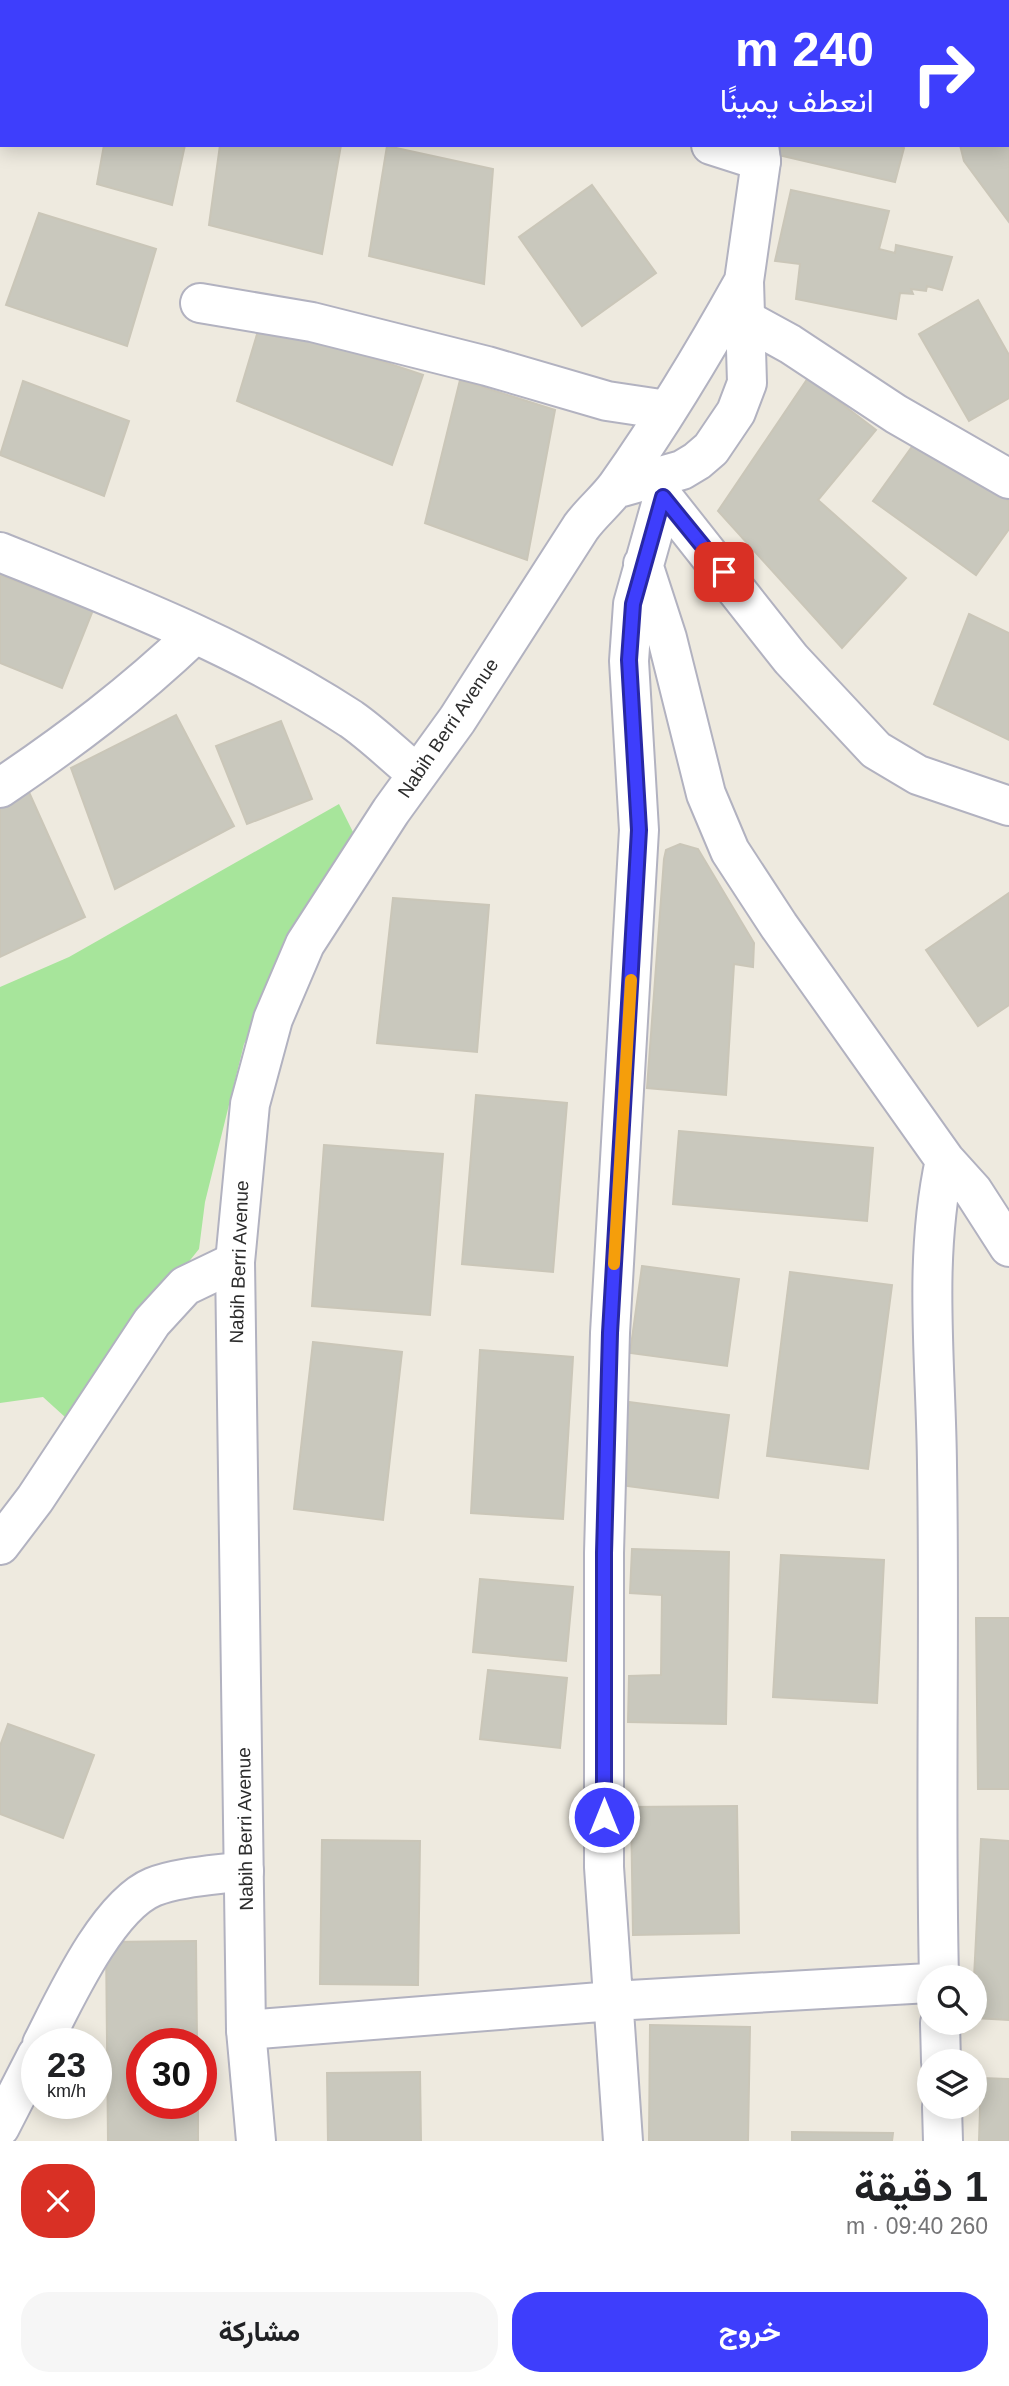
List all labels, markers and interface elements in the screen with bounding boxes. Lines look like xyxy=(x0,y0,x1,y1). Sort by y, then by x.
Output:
text: 240 m xyxy=(735,22,874,76)
icon: right xyxy=(898,28,989,119)
text: انعطف يمينًا xyxy=(720,83,874,119)
pin xyxy=(694,542,754,602)
icon: arrive xyxy=(705,553,743,591)
street label: Nabih Berri Avenue xyxy=(394,654,502,802)
street label: Nabih Berri Avenue xyxy=(226,1180,252,1344)
street label: Nabih Berri Avenue xyxy=(233,1747,257,1911)
position arrow xyxy=(567,1780,641,1854)
map controls xyxy=(917,1965,987,2119)
button: search xyxy=(917,1965,987,2035)
speed limit sign: 30 xyxy=(126,2028,217,2119)
text: 23 xyxy=(47,2045,86,2084)
button: layers xyxy=(917,2049,987,2119)
text: km/h xyxy=(47,2081,86,2101)
text: 1 دقيقة xyxy=(854,2163,988,2210)
button: close xyxy=(21,2164,95,2238)
text: 260 m · 09:40 xyxy=(846,2213,988,2239)
button: مشاركة xyxy=(21,2292,498,2372)
button: خروج xyxy=(512,2292,988,2372)

